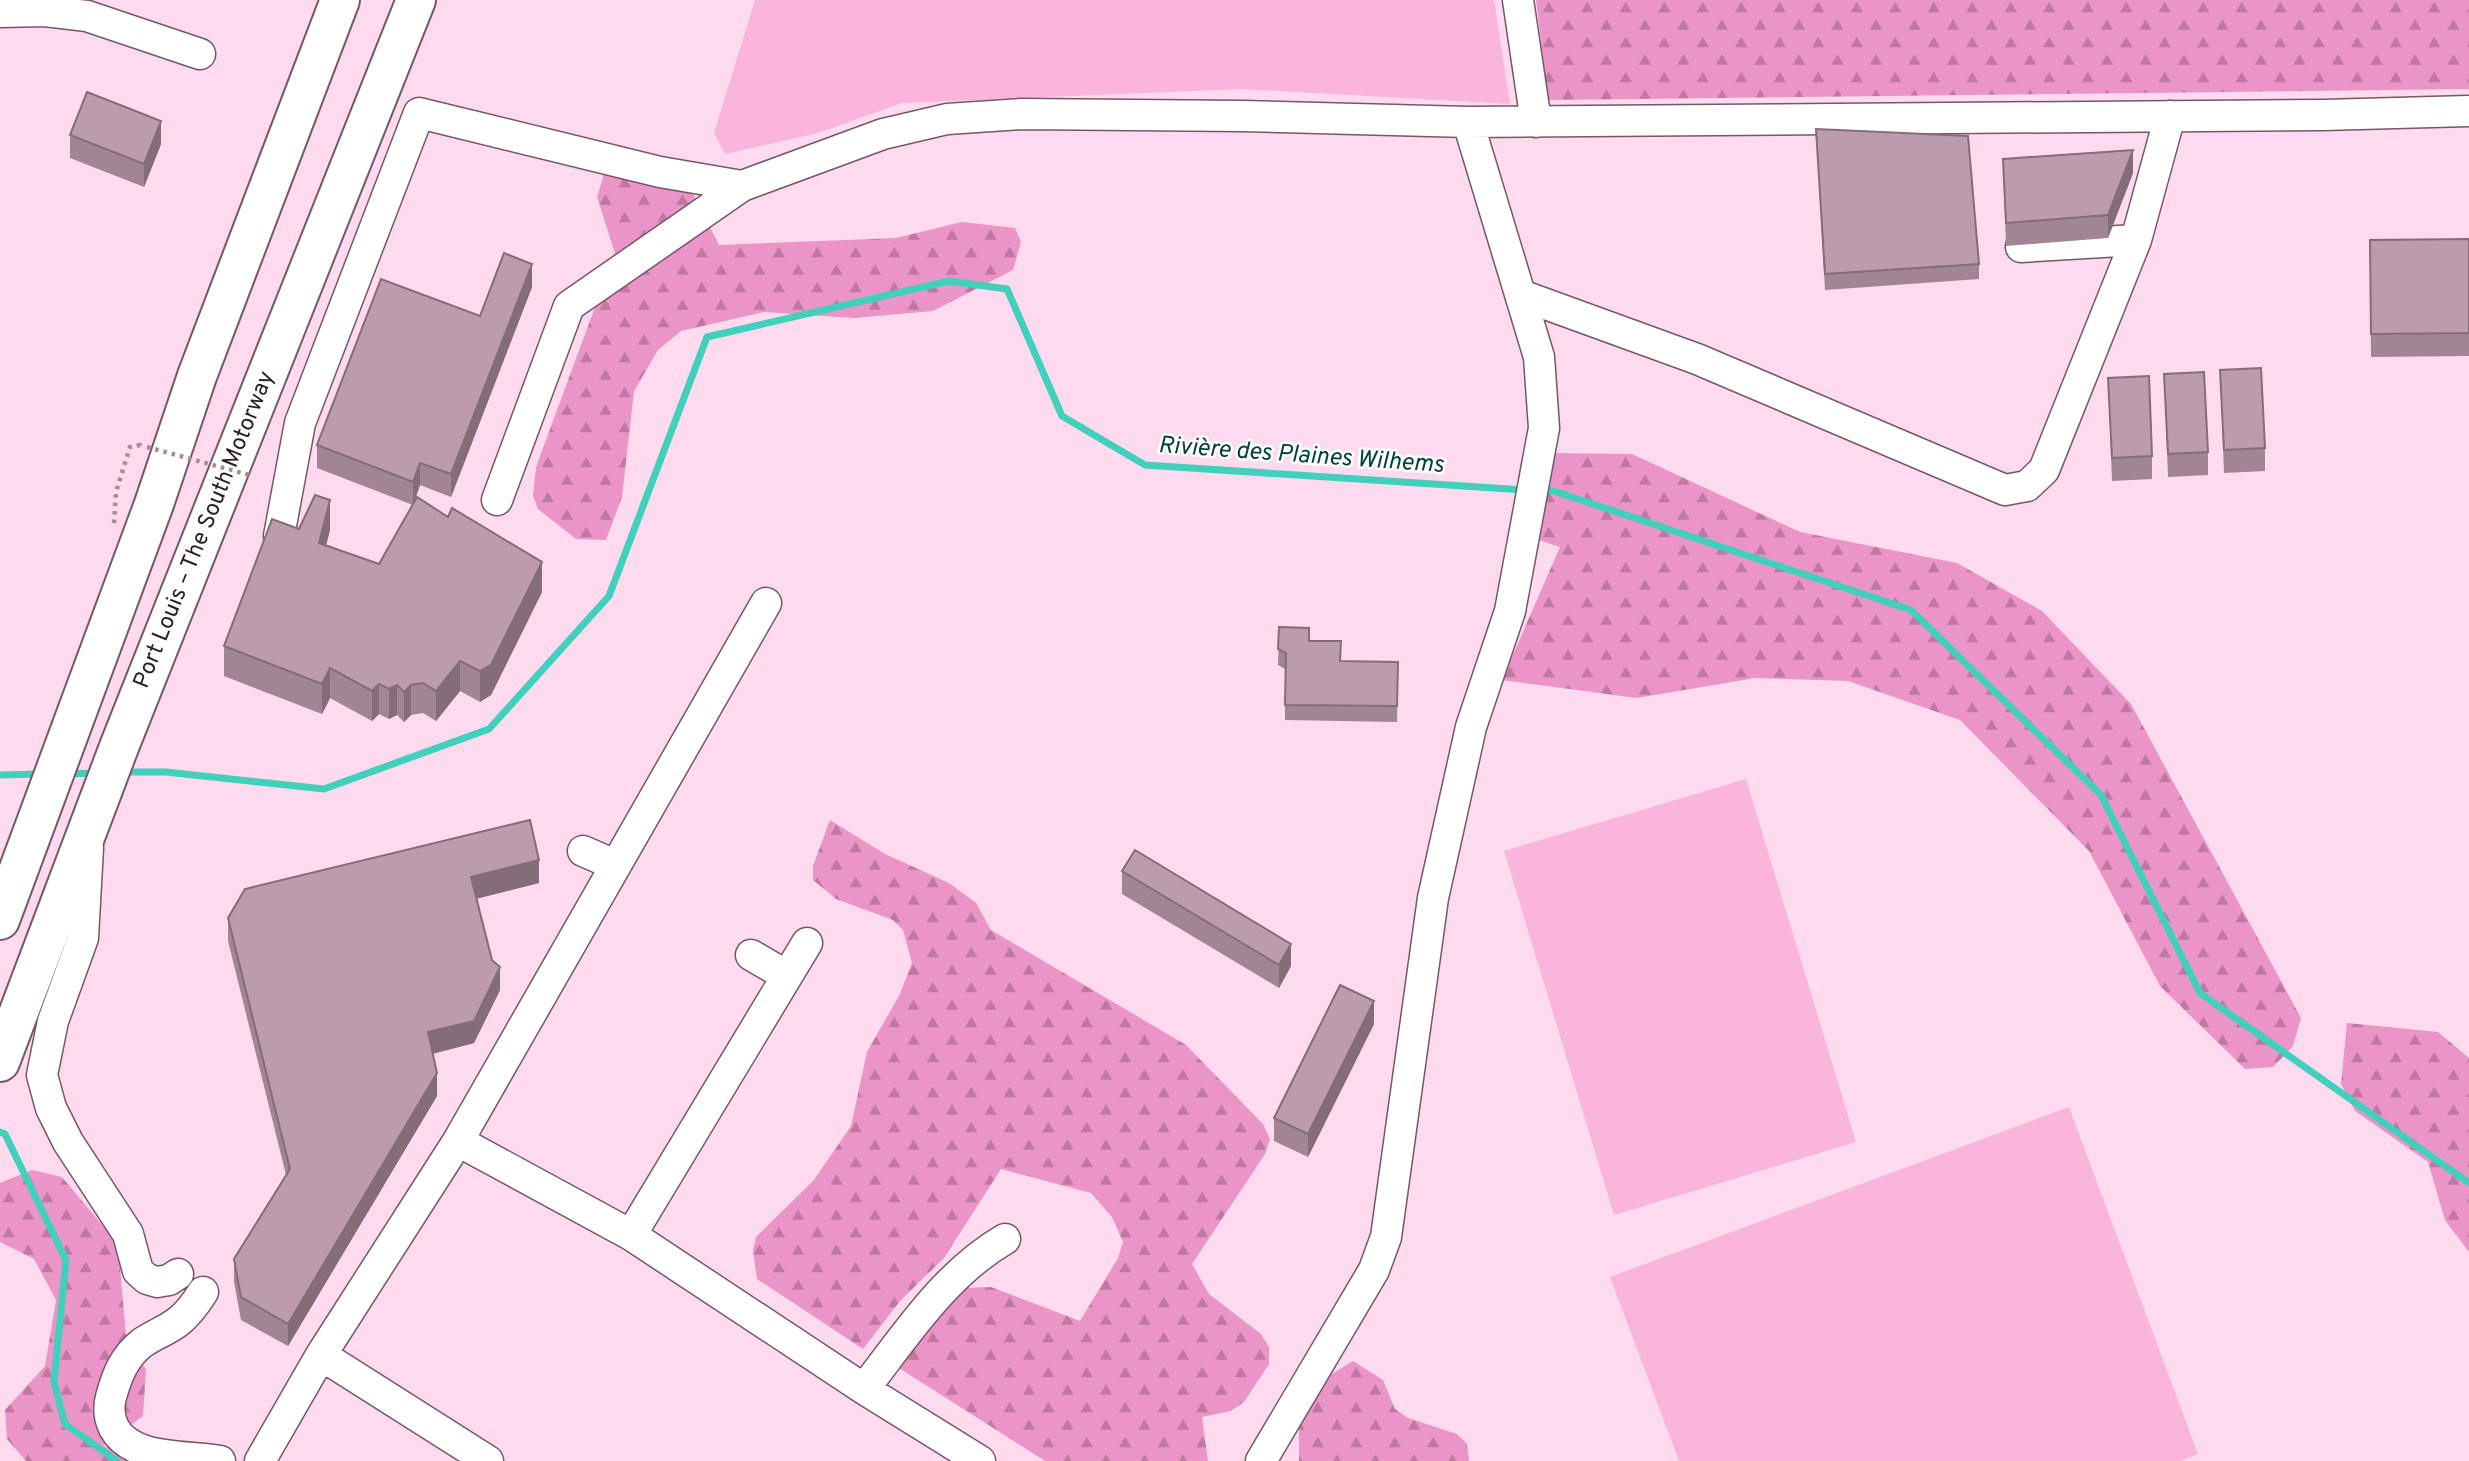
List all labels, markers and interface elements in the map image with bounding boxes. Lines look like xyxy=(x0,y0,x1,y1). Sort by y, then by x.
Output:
street label: Port Louis – The South Motorway xyxy=(128,367,282,693)
water label: Rivière des Plaines Wilhems xyxy=(1157,431,1446,481)

